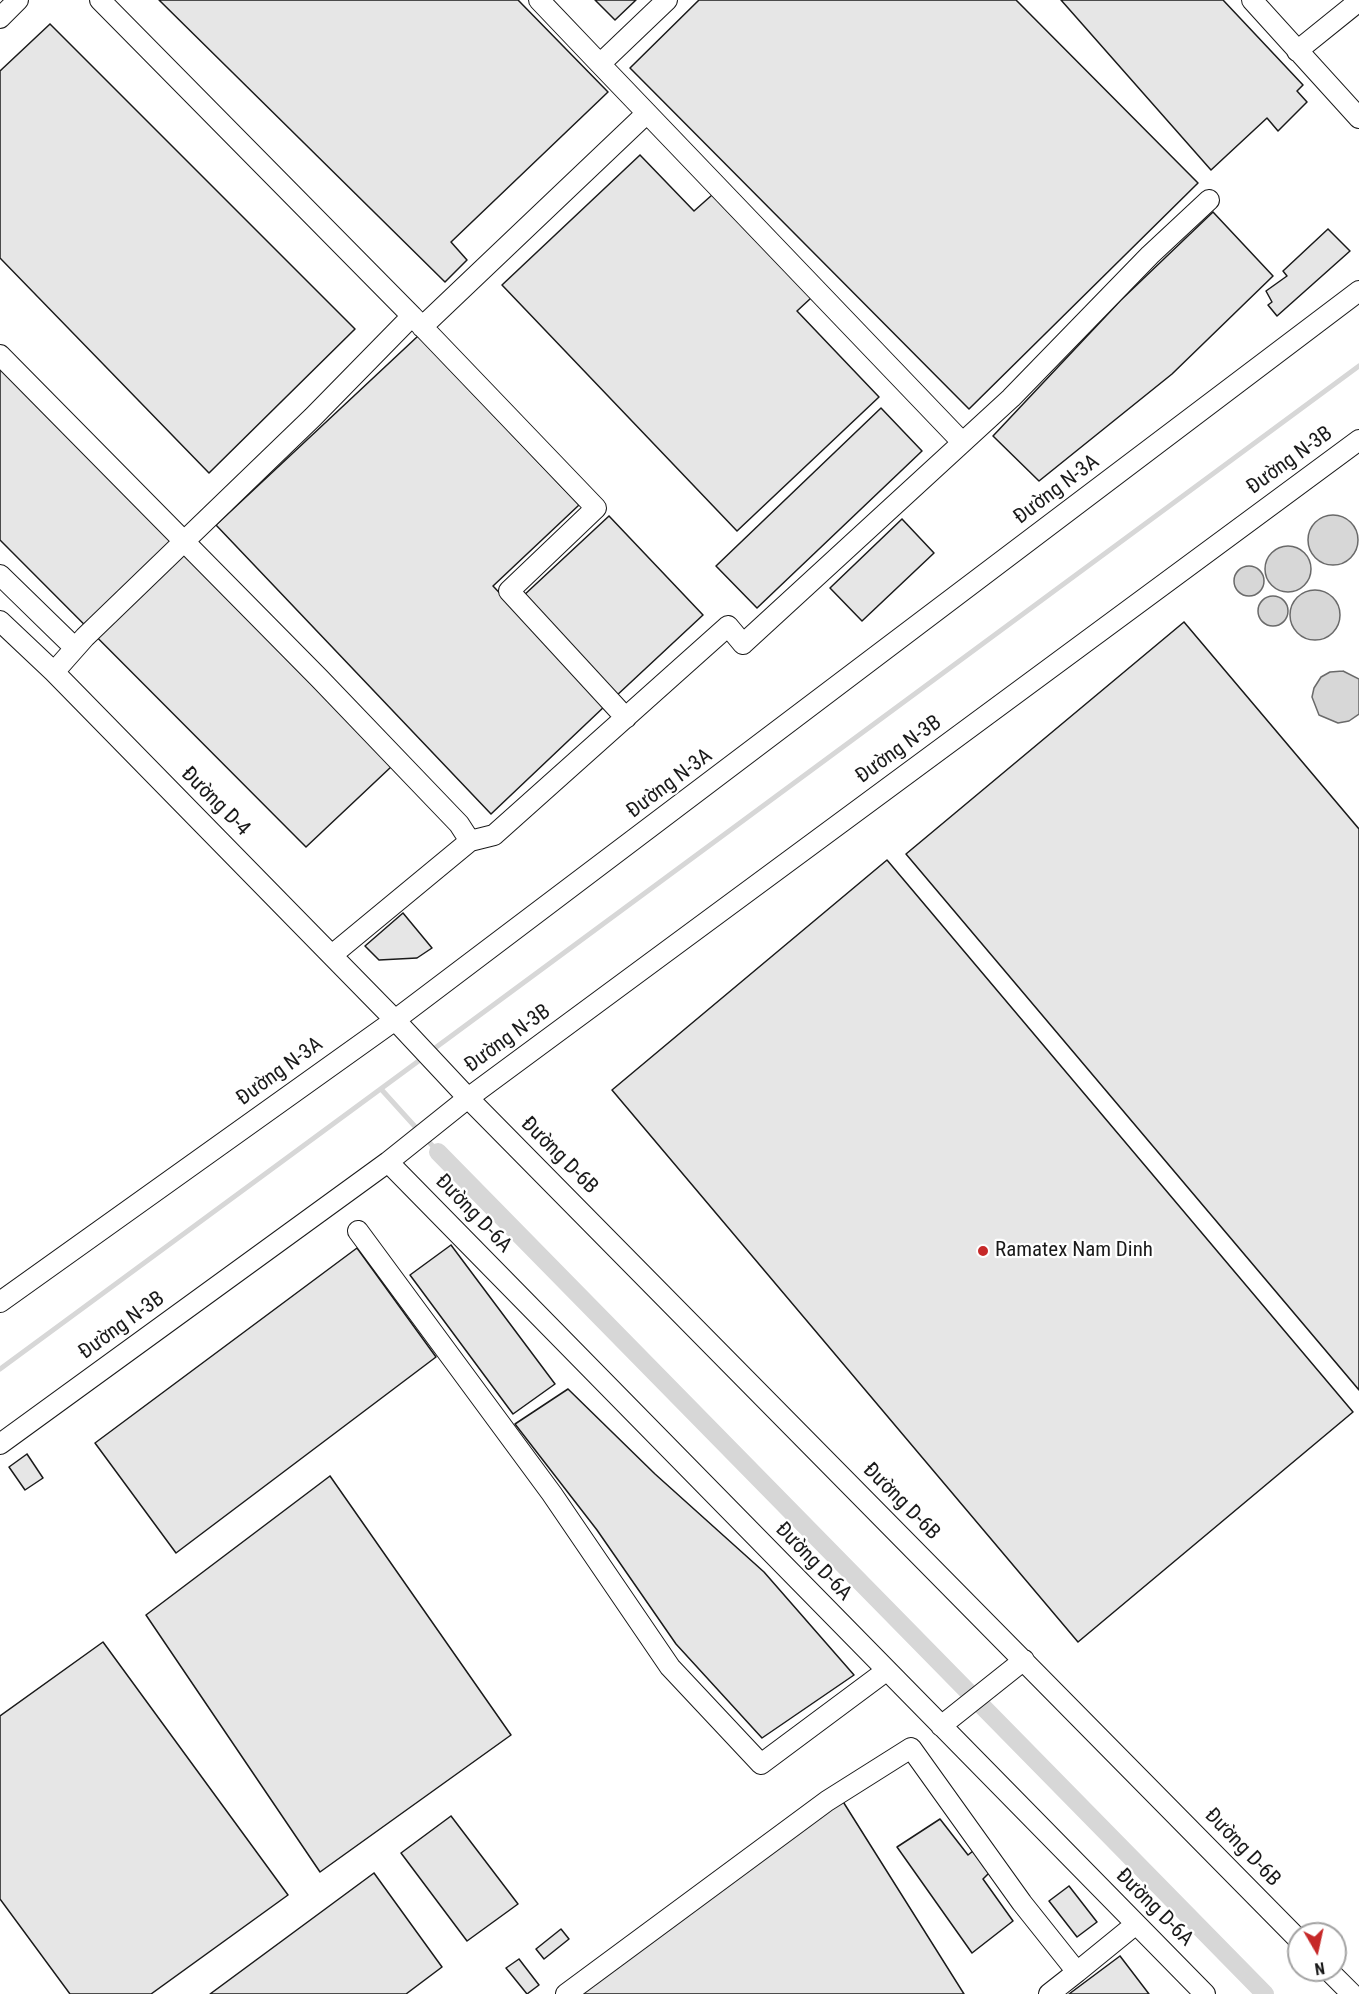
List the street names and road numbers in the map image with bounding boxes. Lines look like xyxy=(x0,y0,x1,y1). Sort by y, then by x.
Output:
street label: Đường N-3B xyxy=(1242,421,1338,501)
street label: Đường N-3A xyxy=(1009,450,1105,530)
street label: Đường N-3B xyxy=(851,710,947,790)
street label: Đường N-3A xyxy=(622,744,718,824)
street label: Đường D-4 xyxy=(175,762,255,842)
street label: Đường N-3B xyxy=(460,999,556,1079)
street label: Đường N-3A xyxy=(232,1032,328,1112)
street label: Đường D-6B xyxy=(515,1112,603,1200)
street label: Đường D-6A xyxy=(429,1169,517,1259)
street label: Đường N-3B xyxy=(74,1286,170,1366)
street label: Đường D-6B xyxy=(857,1458,945,1546)
street label: Đường D-6A xyxy=(769,1517,857,1607)
street label: Đường D-6B xyxy=(1199,1804,1285,1892)
street label: Đường D-6A xyxy=(1110,1864,1198,1952)

